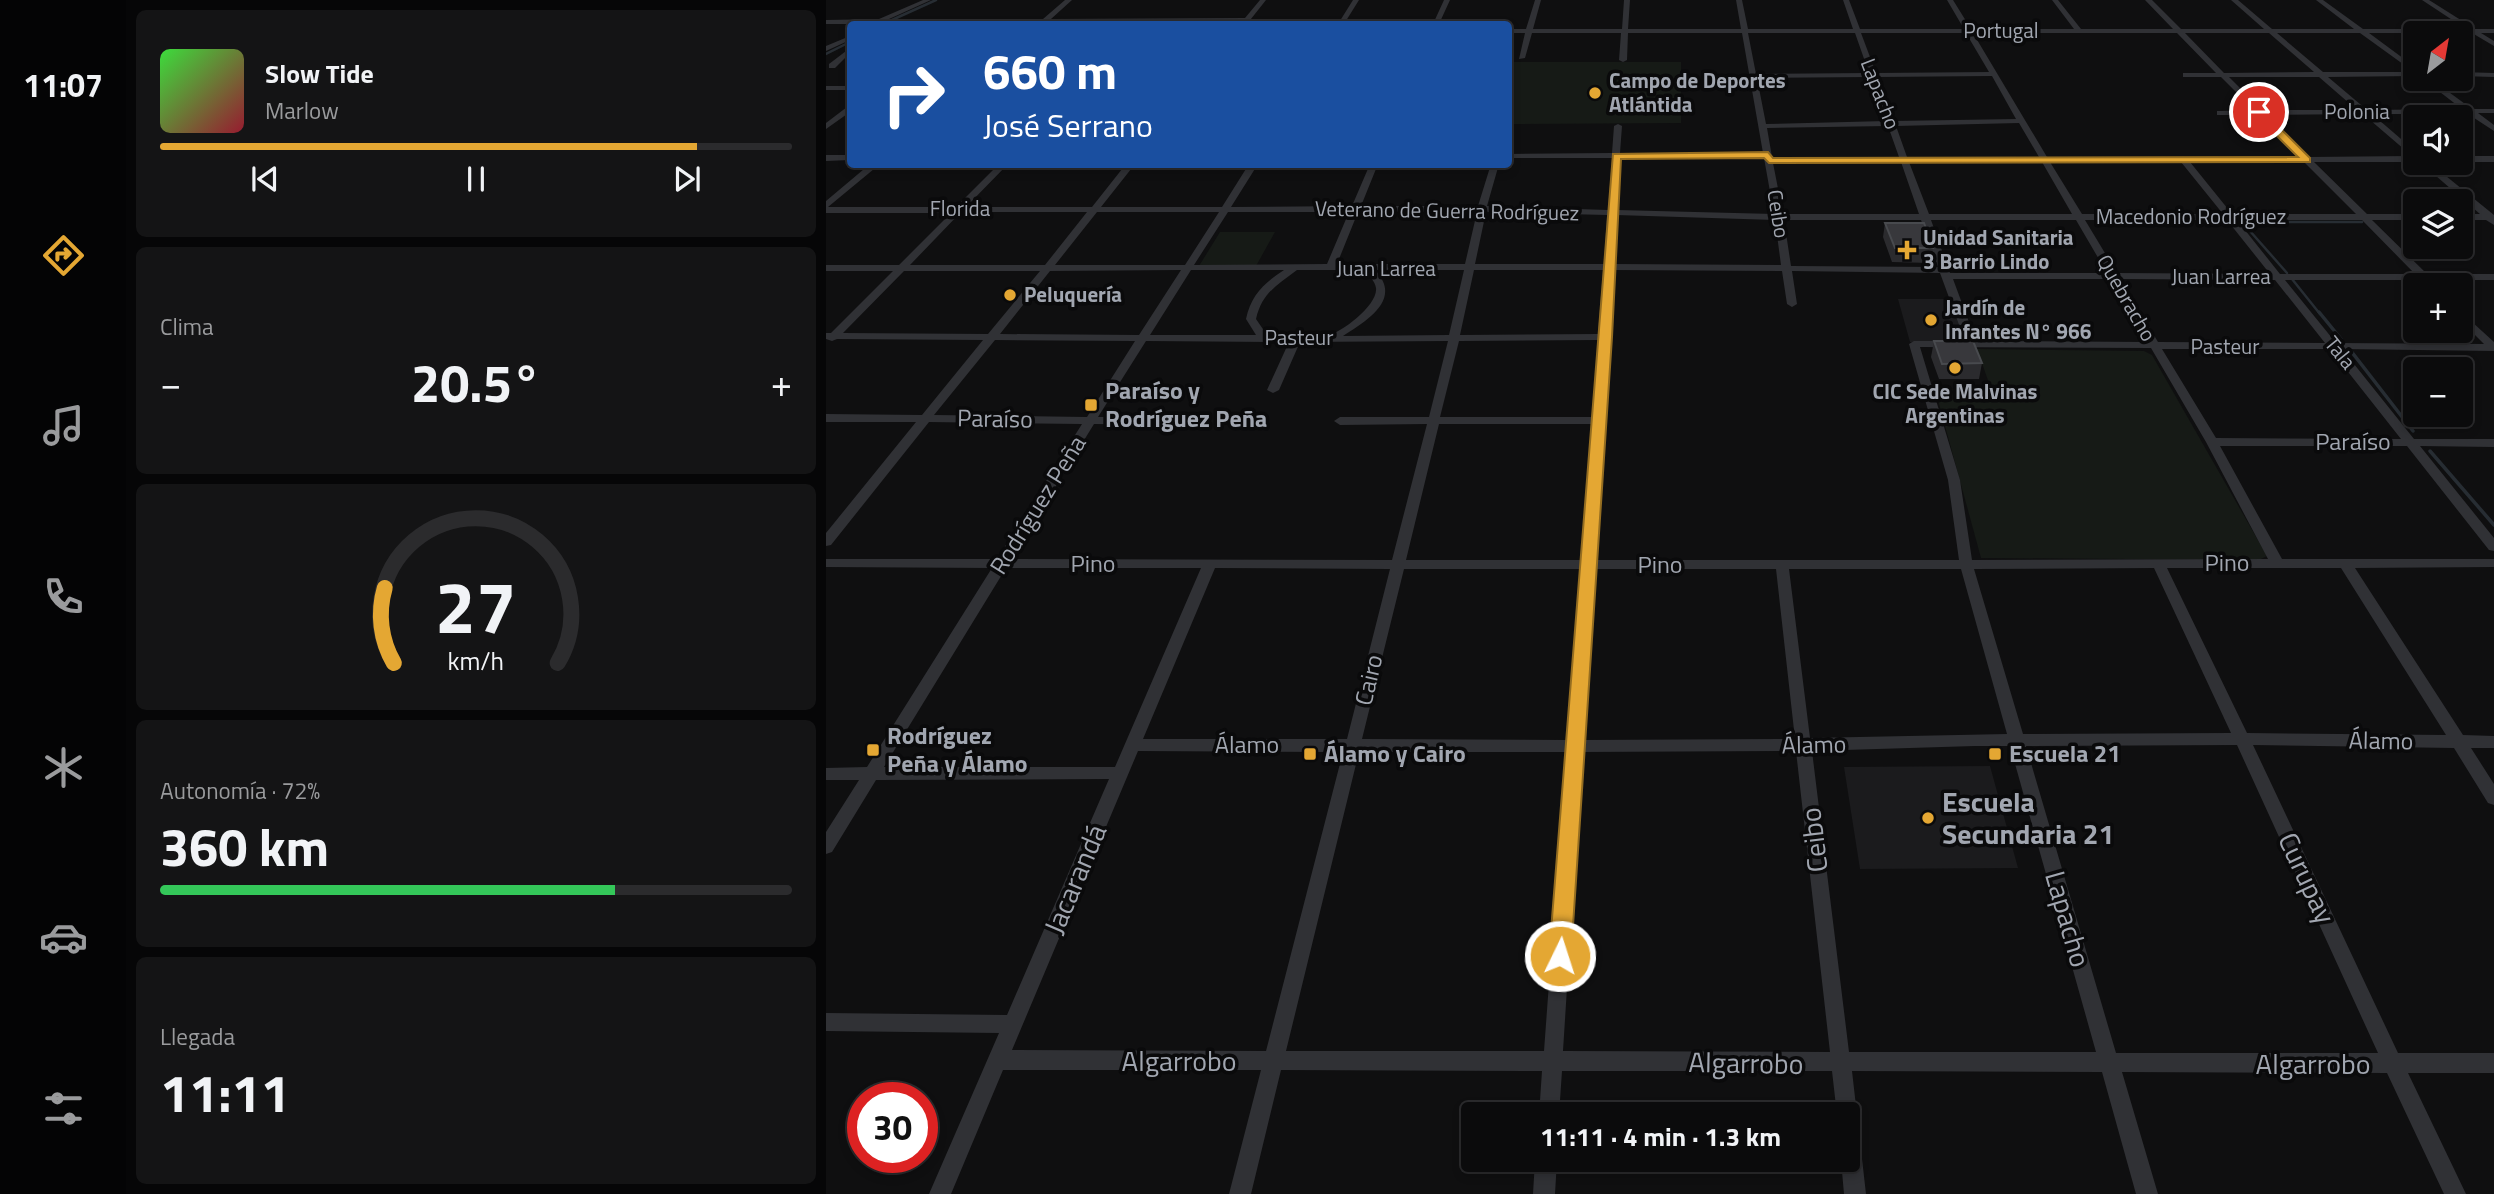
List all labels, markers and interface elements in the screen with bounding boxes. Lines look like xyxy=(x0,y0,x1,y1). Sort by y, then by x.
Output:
street label: Portugal xyxy=(1963,14,2039,46)
north arrow xyxy=(2403,21,2473,91)
map controls xyxy=(2403,21,2473,427)
text: 660 m xyxy=(983,33,1117,108)
icon: right xyxy=(868,49,959,140)
text: Slow Tide xyxy=(265,54,374,93)
street label: Lapacho xyxy=(1853,54,1909,134)
text: 11:07 xyxy=(23,61,103,109)
place label: Campo de Deportes Atlántida xyxy=(1609,64,1786,120)
pin xyxy=(2229,82,2289,142)
marker: Campo de Deportes Atlántida xyxy=(1587,85,1603,101)
text: Marlow xyxy=(265,93,339,128)
icon: arrive xyxy=(2240,93,2278,131)
street label: Polonia xyxy=(2324,95,2390,127)
text: José Serrano xyxy=(983,101,1153,149)
button: sound xyxy=(2403,105,2473,175)
icon: previous xyxy=(246,160,284,198)
icon: pause xyxy=(457,160,495,198)
icon: next xyxy=(668,160,706,198)
street label: Ceibo xyxy=(1759,187,1799,240)
button: layers xyxy=(2403,189,2473,259)
street label: Florida xyxy=(930,192,991,224)
street label: Veterano de Guerra Rodríguez xyxy=(1315,192,1580,228)
street label: Macedonio Rodríguez xyxy=(2096,200,2286,232)
place label: Unidad Sanitaria 3 Barrio Lindo xyxy=(1923,221,2074,277)
icon: directions xyxy=(39,231,88,280)
marker: Unidad Sanitaria 3 Barrio Lindo xyxy=(1897,240,1917,260)
street label: Quebracho xyxy=(2089,248,2165,347)
street label: Juan Larrea xyxy=(1336,252,1436,284)
street label: Juan Larrea xyxy=(2171,260,2271,292)
button: + xyxy=(2403,273,2473,343)
place label: Peluquería xyxy=(1024,278,1122,310)
marker: Peluquería xyxy=(1002,287,1018,303)
place label: Jardín de Infantes N° 966 xyxy=(1945,291,2092,347)
text: Clima xyxy=(160,309,214,344)
marker: Jardín de Infantes N° 966 xyxy=(1923,312,1939,328)
street label: Pasteur xyxy=(1264,321,1334,353)
street label: Tala xyxy=(2317,329,2365,376)
street label: Pasteur xyxy=(2190,330,2260,362)
text: 20.5° xyxy=(411,343,541,422)
text: − xyxy=(160,354,181,412)
text: + xyxy=(771,354,792,412)
button: − xyxy=(2403,357,2473,427)
marker: CIC Sede Malvinas Argentinas xyxy=(1947,360,1963,376)
place label: Paraíso y Rodríguez Peña xyxy=(1105,372,1267,436)
place label: CIC Sede Malvinas Argentinas xyxy=(1873,375,2038,431)
marker: Paraíso y Rodríguez Peña xyxy=(1083,397,1099,413)
street label: Paraíso xyxy=(957,399,1033,437)
icon: music xyxy=(39,401,88,450)
street label: Paraíso xyxy=(2315,423,2391,459)
street label: Rodríguez Peña xyxy=(980,428,1094,581)
street label: Pino xyxy=(2204,544,2250,580)
street label: Pino xyxy=(1070,545,1116,581)
street label: Pino xyxy=(1637,546,1683,582)
text: 27 xyxy=(435,551,517,661)
icon: phone xyxy=(39,572,88,621)
text: km/h xyxy=(448,642,504,680)
street label: Cairo xyxy=(1345,651,1391,709)
place label: Rodríguez Peña y Álamo xyxy=(887,717,1028,781)
street label: Álamo xyxy=(2348,721,2414,759)
street label: Álamo xyxy=(1781,725,1847,763)
street label: Álamo xyxy=(1215,726,1279,762)
place label: Álamo y Cairo xyxy=(1324,735,1466,771)
place label: Escuela 21 xyxy=(2009,735,2121,771)
marker: Rodríguez Peña y Álamo xyxy=(865,742,881,758)
icon: climate xyxy=(39,743,88,792)
marker: Álamo y Cairo xyxy=(1302,746,1318,762)
marker: Escuela 21 xyxy=(1987,746,2003,762)
text: Autonomía · 72% xyxy=(160,773,320,808)
place label: Escuela Secundaria 21 xyxy=(1942,780,2114,855)
street label: Ceibo xyxy=(1788,805,1839,875)
text: 360 km xyxy=(160,807,329,886)
marker: Escuela Secundaria 21 xyxy=(1920,810,1936,826)
street label: Jacarandá xyxy=(1032,817,1117,941)
street label: Curupay xyxy=(2268,825,2347,931)
street label: Lapacho xyxy=(2034,866,2103,972)
icon: car xyxy=(39,913,88,962)
position arrow xyxy=(1523,919,1597,993)
text: Llegada xyxy=(160,1019,235,1054)
street label: Algarrobo xyxy=(1122,1039,1236,1082)
street label: Algarrobo xyxy=(1688,1040,1804,1085)
street label: Algarrobo xyxy=(2256,1042,2370,1085)
text: 11:11 xyxy=(160,1053,290,1132)
speed limit sign: 30 xyxy=(847,1082,938,1173)
icon: filters xyxy=(39,1084,88,1133)
text: 11:11 · 4 min · 1.3 km xyxy=(1540,1117,1781,1156)

